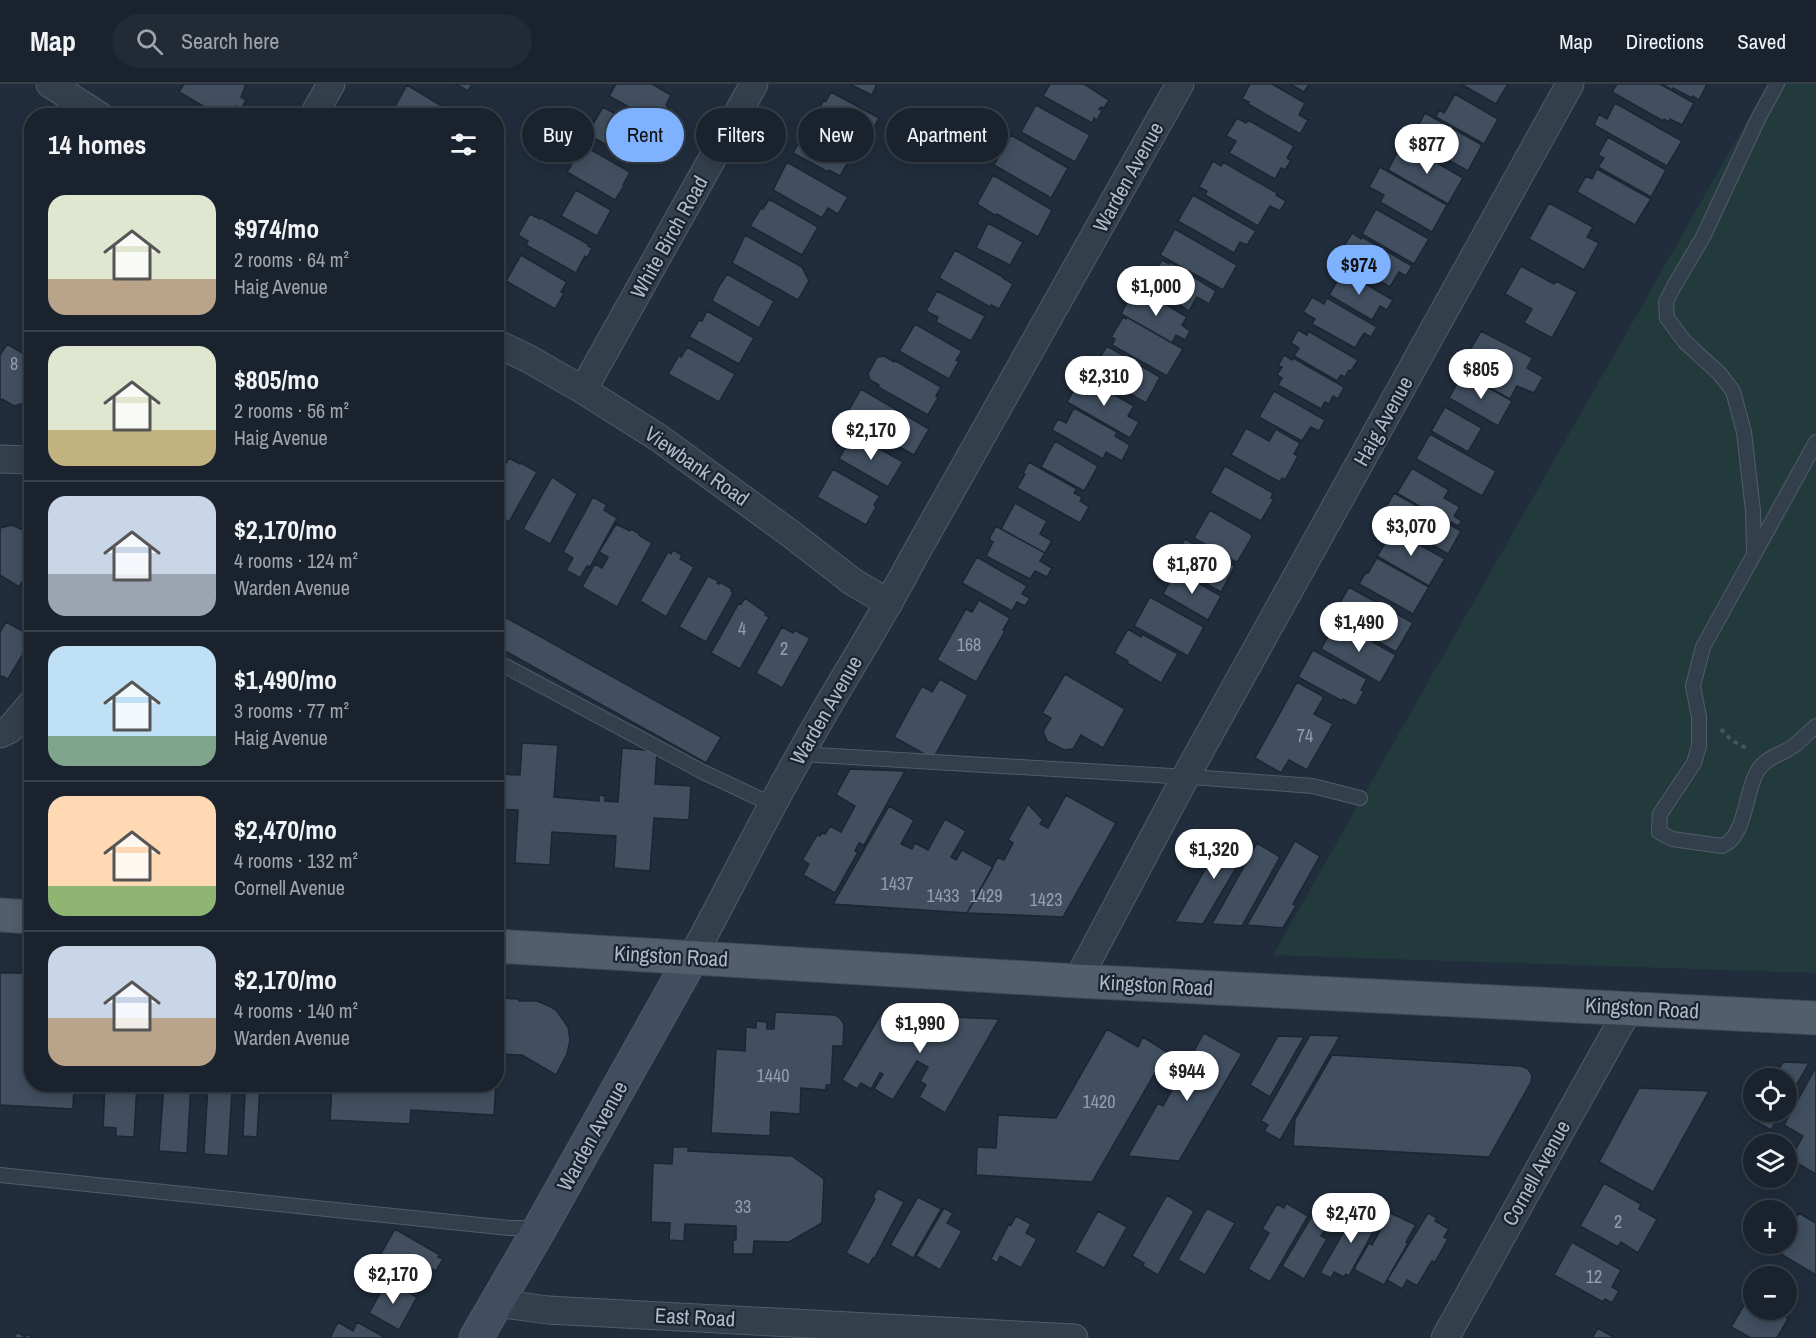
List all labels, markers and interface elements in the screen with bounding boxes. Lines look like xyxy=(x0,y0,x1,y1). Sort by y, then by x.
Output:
search box xyxy=(112,14,532,68)
text: Map xyxy=(30,22,76,60)
icon: search xyxy=(133,25,166,58)
text: Search here xyxy=(181,26,279,56)
text: Map xyxy=(1559,27,1593,56)
text: Directions xyxy=(1626,27,1704,56)
text: Saved xyxy=(1737,27,1786,56)
chip: Buy xyxy=(522,108,594,162)
chip: Rent xyxy=(606,108,684,162)
chip: Filters xyxy=(696,108,786,162)
chip: New xyxy=(798,108,874,162)
chip: Apartment xyxy=(886,108,1008,162)
street label: Warden Avenue xyxy=(1086,117,1170,237)
pin: $877 xyxy=(1391,124,1463,175)
text: 14 homes xyxy=(48,127,146,162)
icon: filters xyxy=(447,128,480,161)
text: $877 xyxy=(1409,130,1445,157)
street label: White Birch Road xyxy=(623,171,715,303)
text: $974/mo xyxy=(234,211,319,246)
icon: home xyxy=(96,219,168,291)
pin: $974 xyxy=(1323,245,1395,296)
text: 2 rooms · 64 m² xyxy=(234,246,349,273)
text: $974 xyxy=(1341,251,1377,278)
pin: $1,000 xyxy=(1107,266,1205,317)
text: $1,000 xyxy=(1131,272,1181,299)
text: Haig Avenue xyxy=(234,273,328,300)
pin: $805 xyxy=(1445,349,1517,400)
house number: 8 xyxy=(10,351,18,376)
text: $805 xyxy=(1463,355,1499,382)
pin: $2,310 xyxy=(1055,356,1153,407)
text: $805/mo xyxy=(234,362,319,397)
text: $2,310 xyxy=(1079,362,1129,389)
icon: home xyxy=(96,370,168,442)
street label: Haig Avenue xyxy=(1346,371,1420,471)
text: 2 rooms · 56 m² xyxy=(234,397,349,424)
pin: $2,170 xyxy=(822,410,920,461)
text: $2,170 xyxy=(846,416,896,443)
street label: Viewbank Road xyxy=(639,419,755,513)
text: Haig Avenue xyxy=(234,424,328,451)
pin: $3,070 xyxy=(1362,506,1460,557)
text: $2,170/mo xyxy=(234,512,337,547)
text: $3,070 xyxy=(1386,512,1436,539)
icon: home xyxy=(96,520,168,592)
pin: $1,870 xyxy=(1143,544,1241,595)
text: 4 rooms · 124 m² xyxy=(234,547,358,574)
text: $1,870 xyxy=(1167,550,1217,577)
text: Warden Avenue xyxy=(234,574,350,601)
pin: $1,490 xyxy=(1310,602,1408,653)
text: $1,490 xyxy=(1334,608,1384,635)
house number: 4 xyxy=(738,616,746,641)
house number: 168 xyxy=(957,632,981,657)
house number: 2 xyxy=(780,636,788,661)
street label: Warden Avenue xyxy=(783,650,869,770)
text: $1,490/mo xyxy=(234,662,337,697)
icon: home xyxy=(96,670,168,742)
text: 3 rooms · 77 m² xyxy=(234,697,349,724)
house number: 74 xyxy=(1297,723,1313,748)
text: Haig Avenue xyxy=(234,724,328,751)
text: $2,470/mo xyxy=(234,812,337,847)
icon: home xyxy=(96,820,168,892)
pin: $1,320 xyxy=(1165,829,1263,880)
text: $1,320 xyxy=(1189,835,1239,862)
text: 4 rooms · 132 m² xyxy=(234,847,358,874)
house number: 1437 xyxy=(881,871,913,896)
text: Cornell Avenue xyxy=(234,874,345,901)
house number: 1433 xyxy=(927,883,959,908)
house number: 1429 xyxy=(970,883,1002,908)
house number: 1423 xyxy=(1030,887,1062,912)
street label: Kingston Road xyxy=(613,939,729,973)
text: $2,170/mo xyxy=(234,962,337,997)
street label: Kingston Road xyxy=(1098,968,1214,1002)
icon: home xyxy=(96,970,168,1042)
street label: Kingston Road xyxy=(1584,991,1700,1025)
text: 4 rooms · 140 m² xyxy=(234,997,358,1024)
pin: $1,990 xyxy=(871,1003,969,1054)
text: $1,990 xyxy=(895,1009,945,1036)
text: Warden Avenue xyxy=(234,1024,350,1051)
pin: $944 xyxy=(1151,1051,1223,1102)
text: $944 xyxy=(1169,1057,1205,1084)
house number: 1440 xyxy=(757,1063,789,1088)
map controls xyxy=(1743,1068,1797,1320)
button: locate xyxy=(1743,1068,1797,1122)
street label: Warden Avenue xyxy=(550,1076,634,1196)
house number: 1420 xyxy=(1083,1089,1115,1114)
street label: Cornell Avenue xyxy=(1495,1115,1577,1231)
button: layers xyxy=(1743,1134,1797,1188)
pin: $2,470 xyxy=(1302,1193,1400,1244)
house number: 33 xyxy=(735,1194,751,1219)
text: $2,470 xyxy=(1326,1199,1376,1226)
button: + xyxy=(1743,1200,1797,1254)
house number: 2 xyxy=(1614,1209,1622,1234)
pin: $2,170 xyxy=(344,1254,442,1305)
text: $2,170 xyxy=(368,1260,418,1287)
house number: 12 xyxy=(1586,1264,1602,1289)
button: − xyxy=(1743,1266,1797,1320)
street label: East Road xyxy=(654,1300,736,1334)

